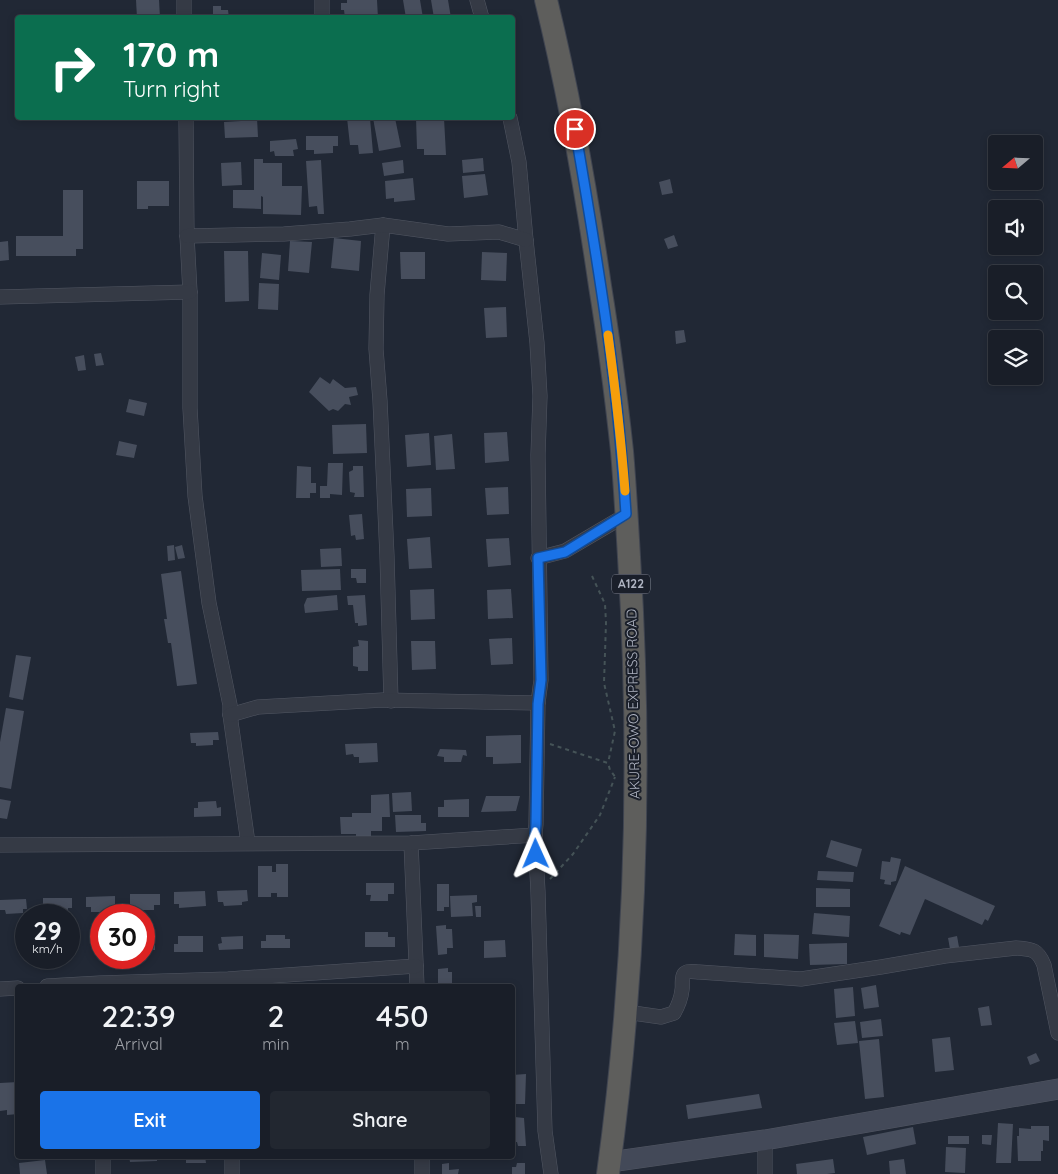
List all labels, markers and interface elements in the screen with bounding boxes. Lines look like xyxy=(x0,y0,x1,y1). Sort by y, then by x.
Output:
text: 170 m xyxy=(123,32,219,76)
icon: right xyxy=(40,35,105,100)
text: Turn right xyxy=(123,75,220,103)
pin xyxy=(554,108,596,150)
icon: arrive xyxy=(561,115,589,143)
north arrow xyxy=(988,135,1042,190)
map controls xyxy=(988,135,1043,385)
button: sound xyxy=(988,200,1043,255)
button: search xyxy=(988,265,1043,320)
button: layers xyxy=(988,330,1043,385)
road number: A122 xyxy=(612,574,650,594)
street label: AKURE-OWO EXPRESS ROAD xyxy=(622,609,644,799)
position arrow xyxy=(509,827,561,879)
speed limit sign: 30 xyxy=(90,904,155,969)
text: 29 xyxy=(33,915,62,946)
text: km/h xyxy=(32,941,63,956)
text: 22:39 xyxy=(102,997,176,1035)
text: 2 xyxy=(267,997,284,1035)
text: 450 xyxy=(376,997,428,1035)
text: Arrival xyxy=(115,1034,163,1054)
text: min xyxy=(262,1034,290,1054)
text: m xyxy=(395,1034,410,1054)
button: Exit xyxy=(40,1091,260,1149)
button: Share xyxy=(270,1091,490,1149)

